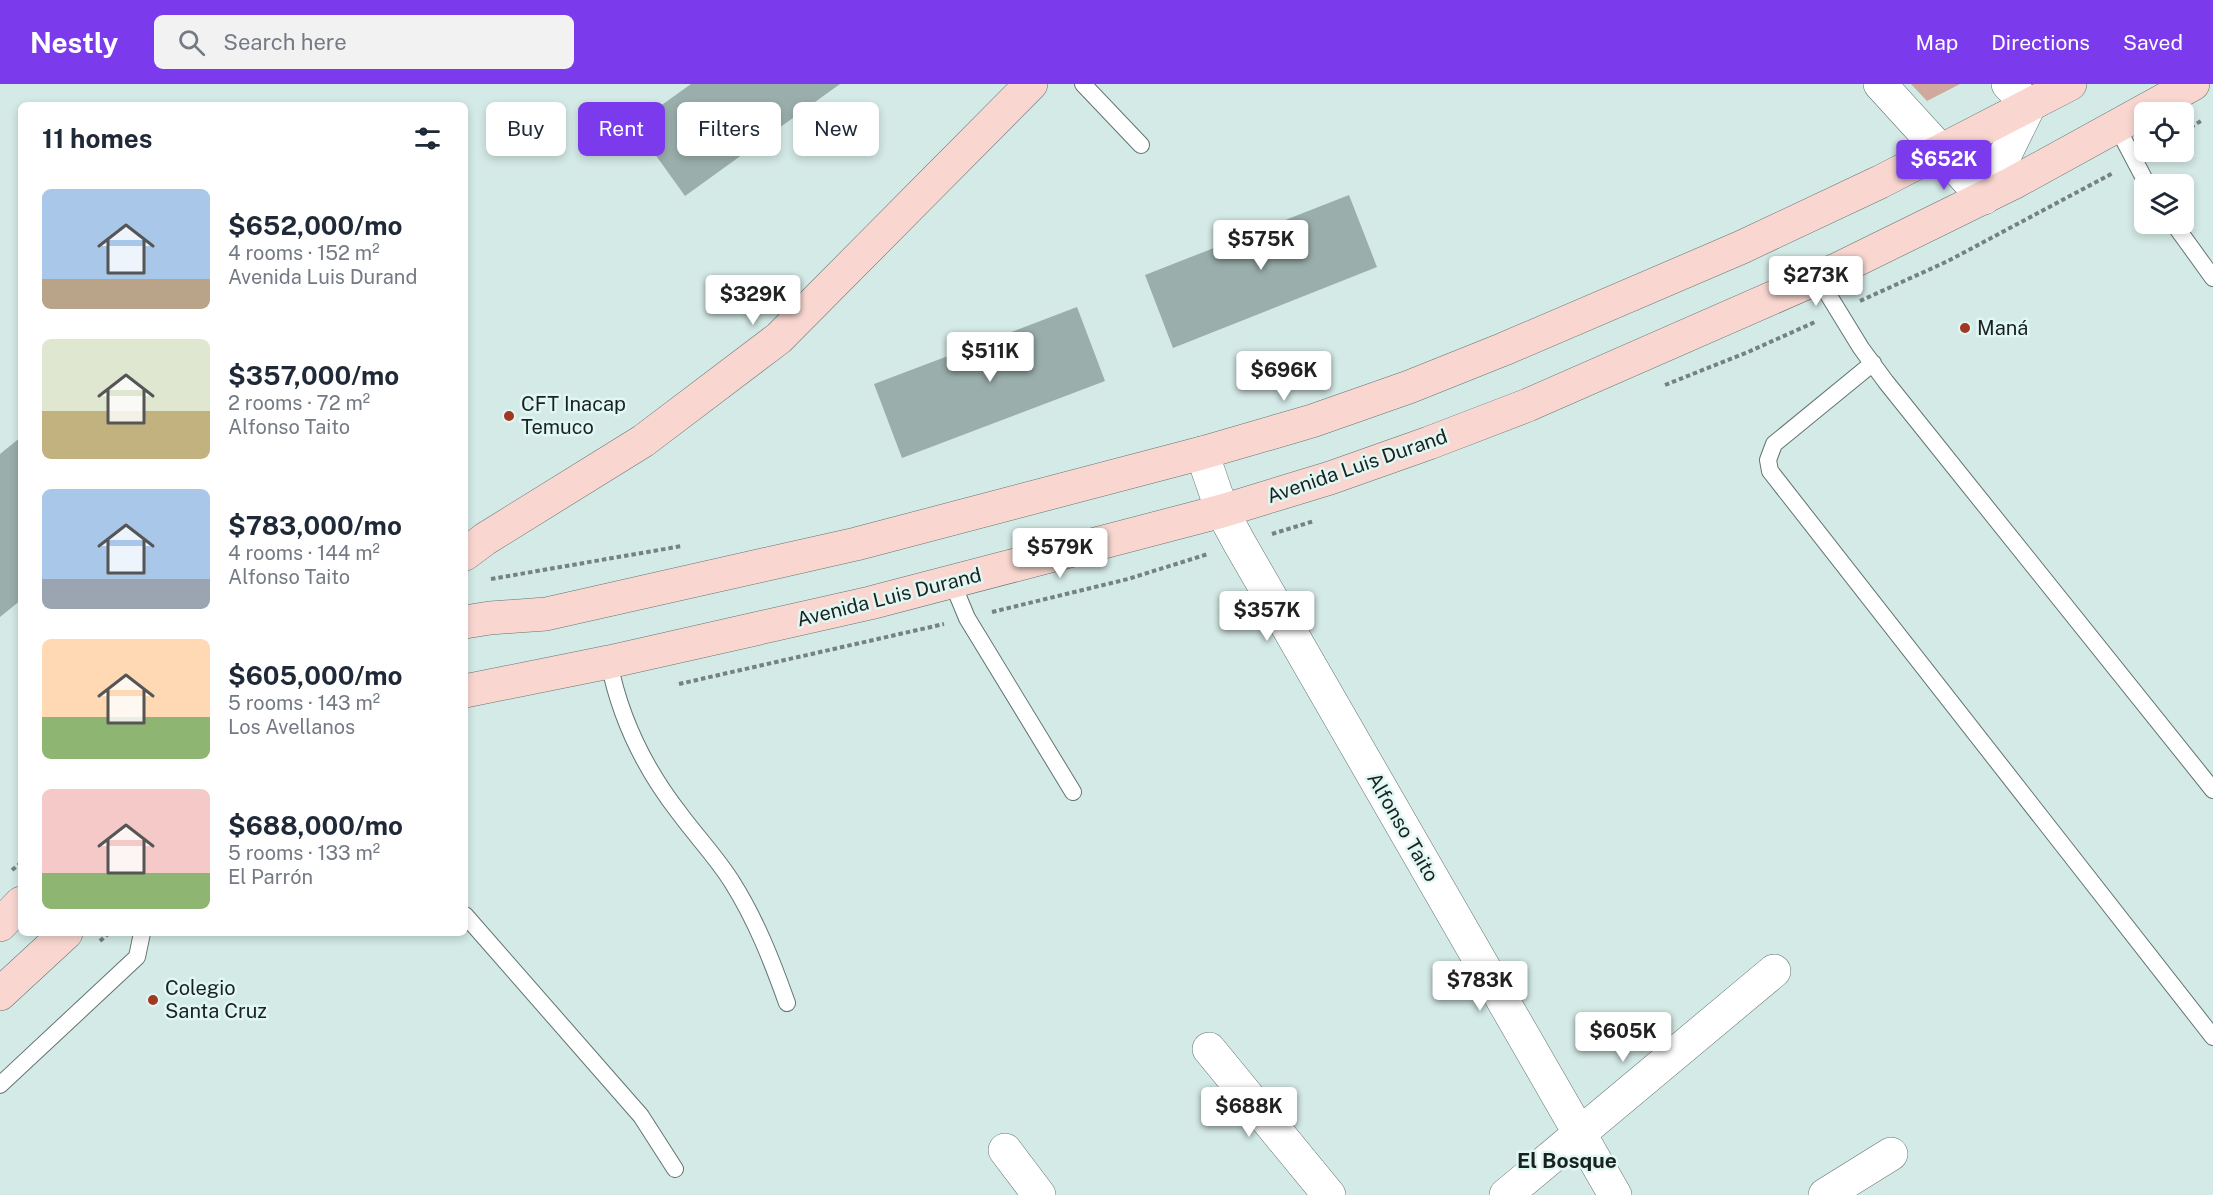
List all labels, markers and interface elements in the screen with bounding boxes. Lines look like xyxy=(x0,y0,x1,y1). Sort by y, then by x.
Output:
search box xyxy=(154,15,574,69)
text: Nestly xyxy=(30,26,118,59)
icon: search xyxy=(175,26,208,59)
text: Search here xyxy=(223,29,347,55)
text: Map xyxy=(1916,30,1958,55)
text: Directions xyxy=(1991,30,2090,55)
text: Saved xyxy=(2123,30,2183,55)
chip: Buy xyxy=(486,102,566,156)
chip: Rent xyxy=(578,102,665,156)
chip: Filters xyxy=(677,102,781,156)
chip: New xyxy=(793,102,879,156)
map controls xyxy=(2134,102,2194,234)
button: locate xyxy=(2134,102,2194,162)
icon: filters xyxy=(411,122,444,155)
text: 11 homes xyxy=(42,123,152,154)
pin: $652K xyxy=(1902,140,1986,191)
text: $652K xyxy=(1910,147,1978,171)
button: layers xyxy=(2134,174,2194,234)
text: $652,000/mo xyxy=(228,210,402,241)
icon: home xyxy=(90,213,162,285)
pin: $575K xyxy=(1219,220,1303,271)
text: $575K xyxy=(1227,227,1295,251)
text: 4 rooms · 152 m² xyxy=(228,241,380,265)
pin: $273K xyxy=(1774,256,1858,307)
text: $273K xyxy=(1783,263,1849,287)
text: Avenida Luis Durand xyxy=(228,265,417,289)
pin: $329K xyxy=(711,275,795,326)
text: $329K xyxy=(719,282,787,306)
place label: Maná xyxy=(1977,316,2028,340)
marker: Maná xyxy=(1958,321,1972,335)
pin: $511K xyxy=(948,332,1032,383)
text: $511K xyxy=(961,339,1019,363)
pin: $696K xyxy=(1242,351,1326,402)
text: $696K xyxy=(1250,358,1318,382)
text: $357,000/mo xyxy=(228,360,399,391)
icon: home xyxy=(90,363,162,435)
text: 2 rooms · 72 m² xyxy=(228,391,370,415)
place label: CFT Inacap Temuco xyxy=(521,392,626,439)
marker: CFT Inacap Temuco xyxy=(502,409,516,423)
text: Alfonso Taito xyxy=(228,415,350,439)
street label: Avenida Luis Durand xyxy=(1264,424,1450,508)
text: $783,000/mo xyxy=(228,510,402,541)
icon: home xyxy=(90,513,162,585)
pin: $579K xyxy=(1018,528,1102,579)
text: $579K xyxy=(1027,535,1093,559)
text: 4 rooms · 144 m² xyxy=(228,541,380,565)
street label: Avenida Luis Durand xyxy=(794,562,984,632)
text: Alfonso Taito xyxy=(228,565,350,589)
pin: $357K xyxy=(1225,591,1309,642)
text: $357K xyxy=(1233,598,1301,622)
text: $605,000/mo xyxy=(228,660,403,691)
icon: home xyxy=(90,663,162,735)
text: 5 rooms · 143 m² xyxy=(228,691,380,715)
text: Los Avellanos xyxy=(228,715,355,739)
street label: Alfonso Taito xyxy=(1362,768,1444,886)
text: $688,000/mo xyxy=(228,810,403,841)
icon: home xyxy=(90,813,162,885)
text: 5 rooms · 133 m² xyxy=(228,841,380,865)
text: El Parrón xyxy=(228,865,313,889)
pin: $783K xyxy=(1438,961,1522,1012)
text: $783K xyxy=(1447,968,1513,992)
place label: Colegio Santa Cruz xyxy=(165,976,267,1023)
marker: Colegio Santa Cruz xyxy=(146,993,160,1007)
pin: $605K xyxy=(1581,1012,1665,1063)
text: $605K xyxy=(1589,1019,1657,1043)
pin: $688K xyxy=(1207,1087,1291,1138)
text: $688K xyxy=(1215,1094,1283,1118)
district label: El Bosque xyxy=(1517,1148,1617,1173)

